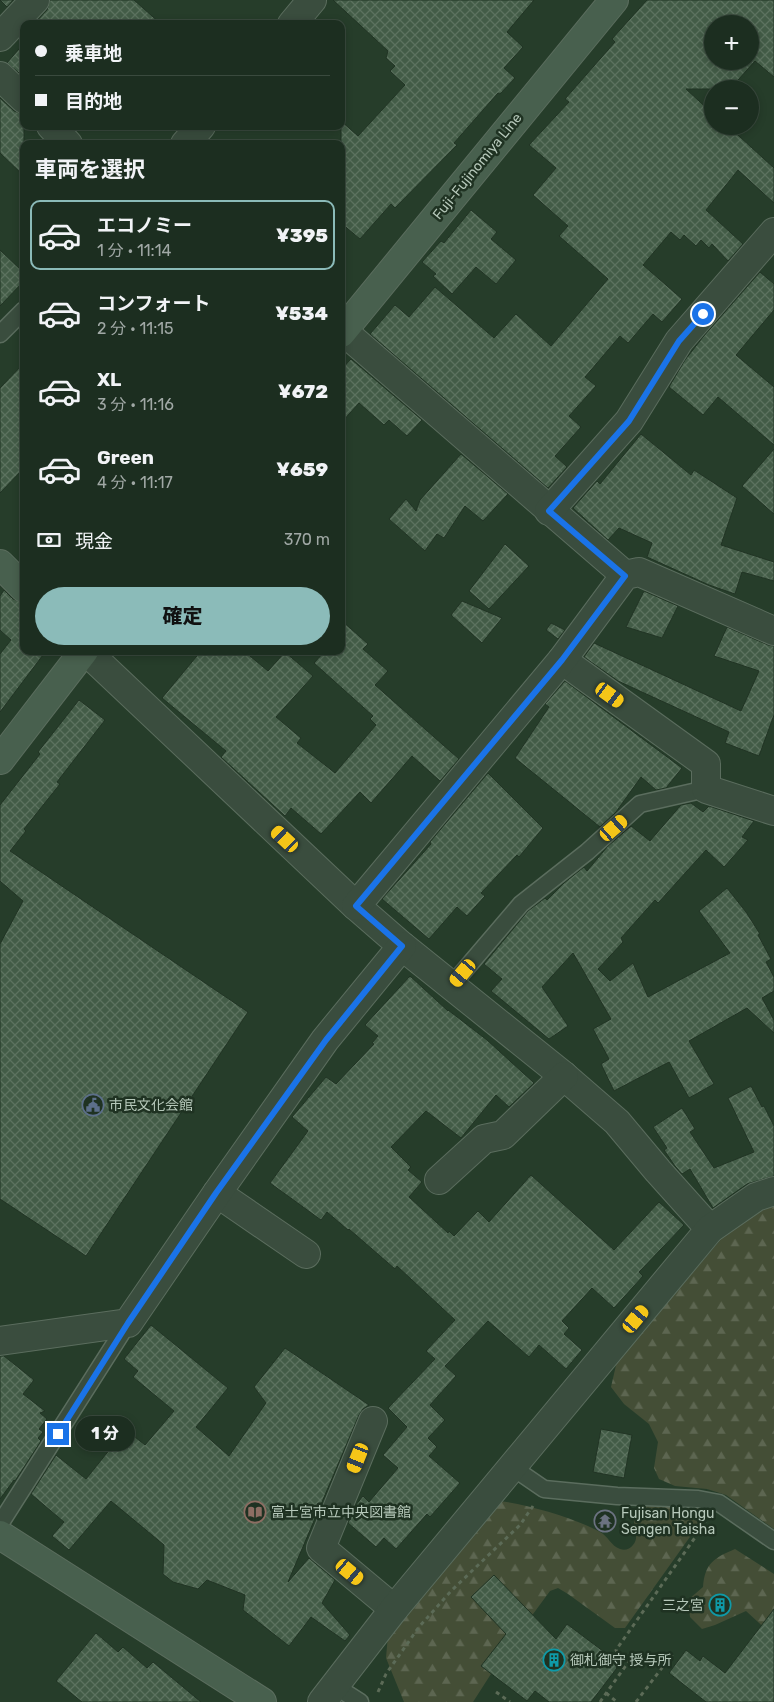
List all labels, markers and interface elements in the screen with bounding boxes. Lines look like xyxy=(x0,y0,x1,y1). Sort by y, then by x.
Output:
map controls xyxy=(704,15,759,135)
button: + xyxy=(704,15,759,70)
text: 乗車地 xyxy=(65,42,122,65)
button: − xyxy=(704,80,759,135)
text: 目的地 xyxy=(65,90,122,113)
street label: Fuji-Fujinomiya Line xyxy=(429,109,526,223)
text: 車両を選択 xyxy=(35,156,145,183)
icon: car xyxy=(37,213,82,258)
text: エコノミー xyxy=(97,214,192,237)
text: ¥395 xyxy=(276,224,328,247)
text: 1 分 · 11:14 xyxy=(97,241,171,260)
icon: car xyxy=(37,291,82,336)
text: コンフォート xyxy=(97,292,210,315)
text: ¥534 xyxy=(275,302,328,325)
route start xyxy=(692,303,714,325)
text: 2 分 · 11:15 xyxy=(97,319,174,338)
text: XL xyxy=(97,368,121,391)
icon: car xyxy=(37,369,82,414)
text: ¥672 xyxy=(278,380,328,403)
text: 3 分 · 11:16 xyxy=(97,395,174,414)
text: Green xyxy=(97,446,154,469)
icon: car xyxy=(37,447,82,492)
text: ¥659 xyxy=(276,458,328,481)
text: 4 分 · 11:17 xyxy=(97,473,173,492)
icon: cash xyxy=(35,526,63,554)
text: 現金 xyxy=(75,530,113,553)
text: 370 m xyxy=(284,530,330,549)
button: 確定 xyxy=(35,587,330,645)
car xyxy=(593,680,626,710)
car xyxy=(597,812,630,844)
car xyxy=(268,823,301,855)
car xyxy=(447,957,478,989)
public building icon: 市民文化会館 xyxy=(81,1093,105,1117)
place label: 市民文化会館 xyxy=(109,1097,193,1114)
car xyxy=(620,1303,651,1335)
callout: 1 分 xyxy=(76,1416,136,1452)
route end xyxy=(47,1423,69,1445)
text: 1 分 xyxy=(91,1424,119,1443)
car xyxy=(345,1441,370,1475)
library icon: 富士宮市立中央図書館 xyxy=(243,1500,267,1524)
place label: 富士宮市立中央図書館 xyxy=(271,1504,411,1521)
place label: Fujisan Hongu Sengen Taisha xyxy=(621,1505,715,1538)
temple icon: Fujisan Hongu Sengen Taisha xyxy=(593,1509,617,1533)
car xyxy=(333,1557,366,1587)
building icon: 三之宮 xyxy=(708,1593,732,1617)
place label: 三之宮 xyxy=(662,1597,704,1614)
building icon: 御札御守 授与所 xyxy=(542,1648,566,1672)
place label: 御札御守 授与所 xyxy=(570,1652,671,1669)

